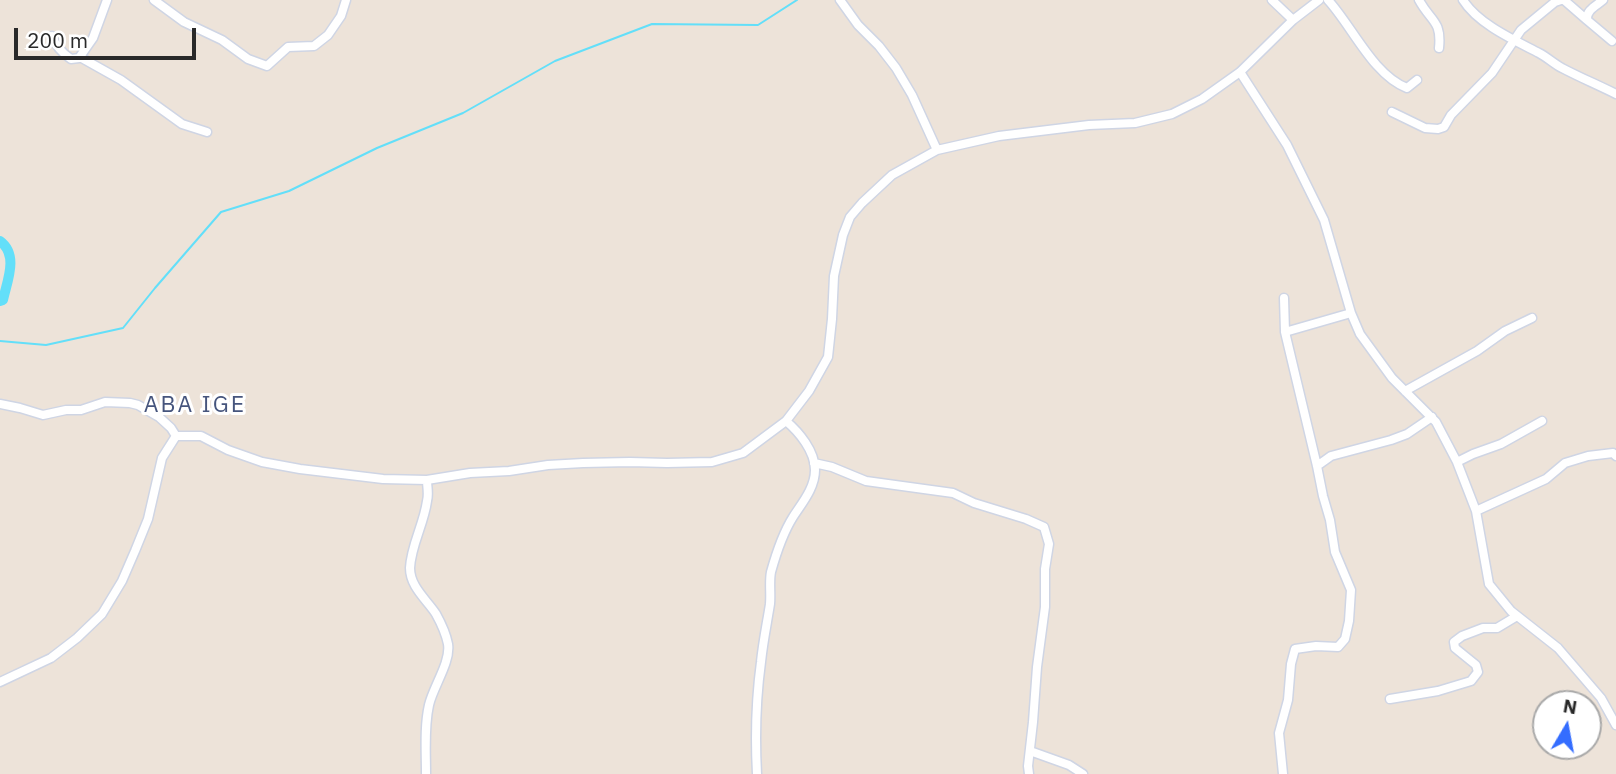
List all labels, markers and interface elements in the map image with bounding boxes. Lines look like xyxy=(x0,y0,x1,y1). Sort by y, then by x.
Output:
scale bar xyxy=(18,14,200,58)
text: 200 m xyxy=(27,26,88,54)
district label: ABA IGE xyxy=(145,391,245,419)
north arrow xyxy=(1532,690,1602,760)
text: N xyxy=(1561,693,1579,719)

